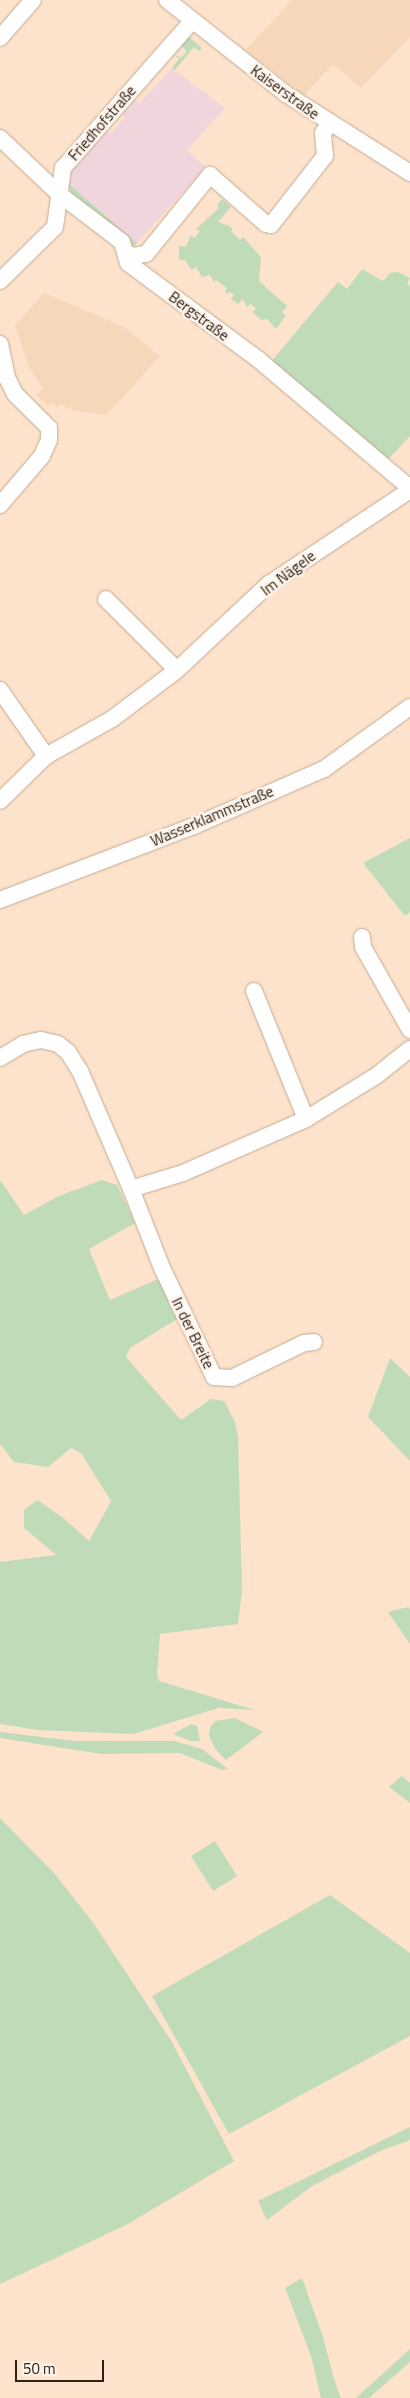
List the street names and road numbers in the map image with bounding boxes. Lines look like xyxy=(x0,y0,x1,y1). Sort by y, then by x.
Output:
street label: Kaiserstraße xyxy=(247,61,323,123)
street label: Friedhofstraße xyxy=(64,82,140,164)
street label: Bergstraße xyxy=(165,288,233,344)
street label: Im Nägele xyxy=(257,547,319,599)
street label: Wasserklammstraße xyxy=(148,782,276,850)
street label: In der Breite xyxy=(168,1294,218,1372)

